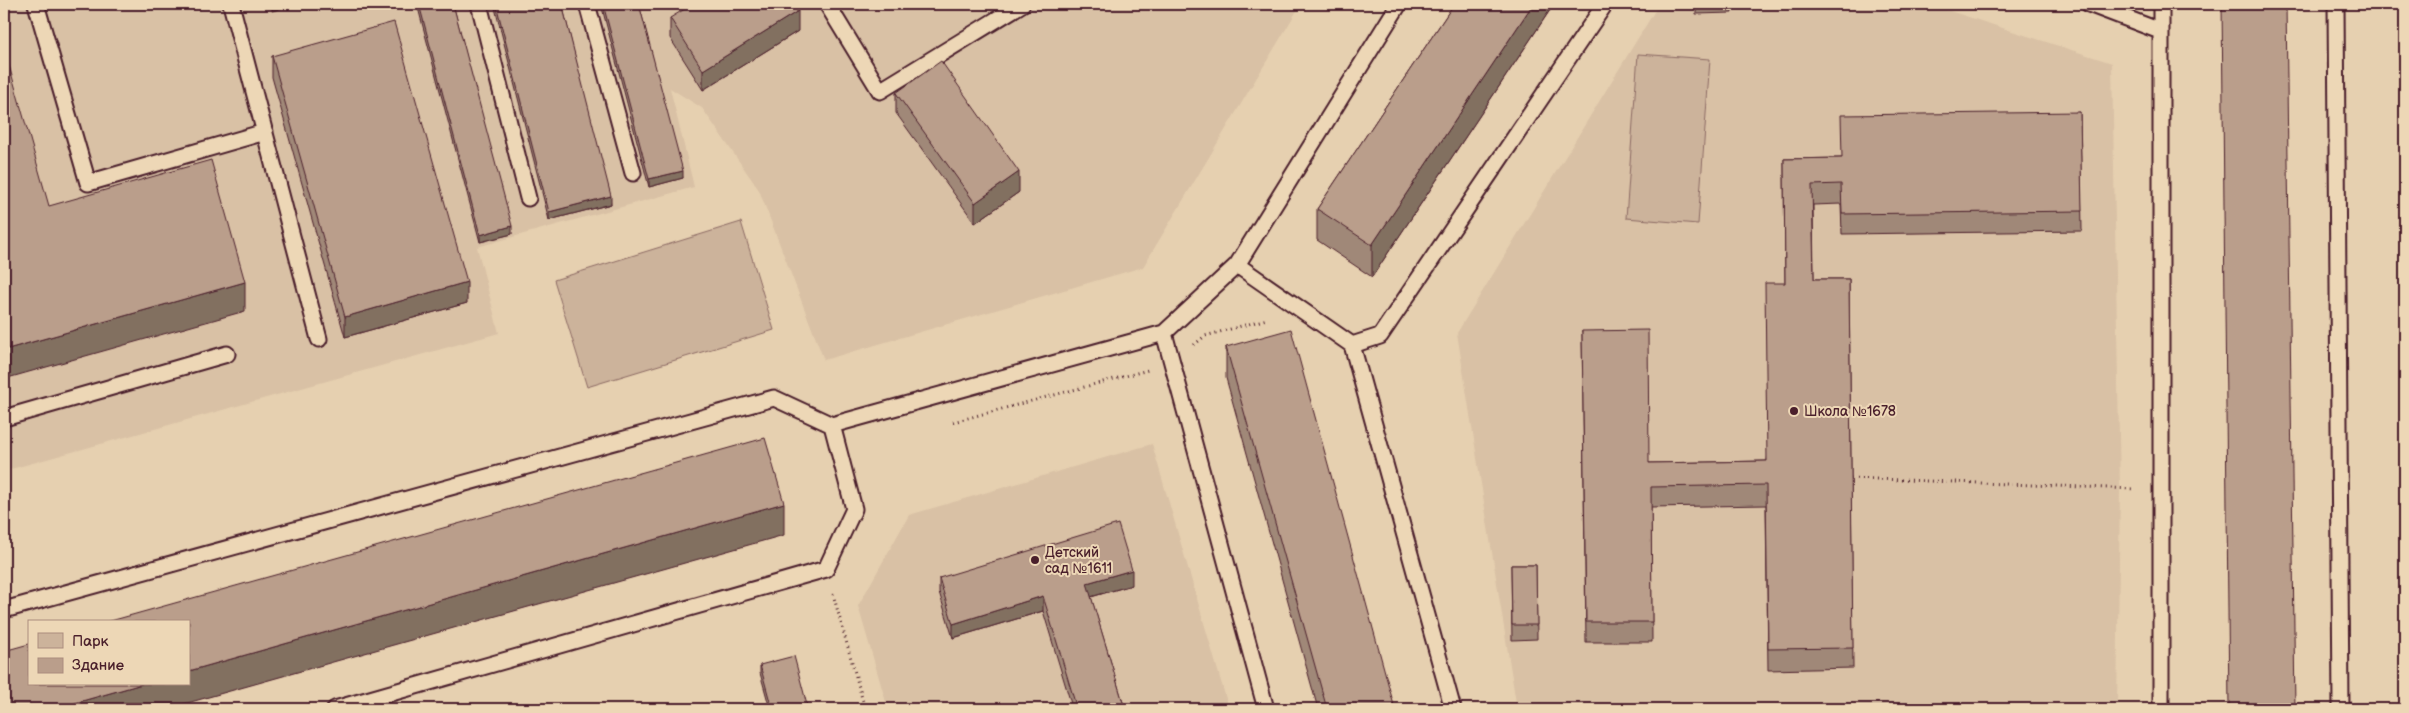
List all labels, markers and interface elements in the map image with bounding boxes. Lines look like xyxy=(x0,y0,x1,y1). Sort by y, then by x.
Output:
place label: Школа №1678 xyxy=(1804,403,1896,420)
marker: Школа №1678 xyxy=(1788,405,1800,417)
place label: Детский сад №1611 xyxy=(1045,544,1112,577)
marker: Детский сад №1611 xyxy=(1029,554,1041,566)
legend xyxy=(28,620,190,686)
text: Парк xyxy=(72,632,109,651)
text: Здание xyxy=(72,656,124,675)

